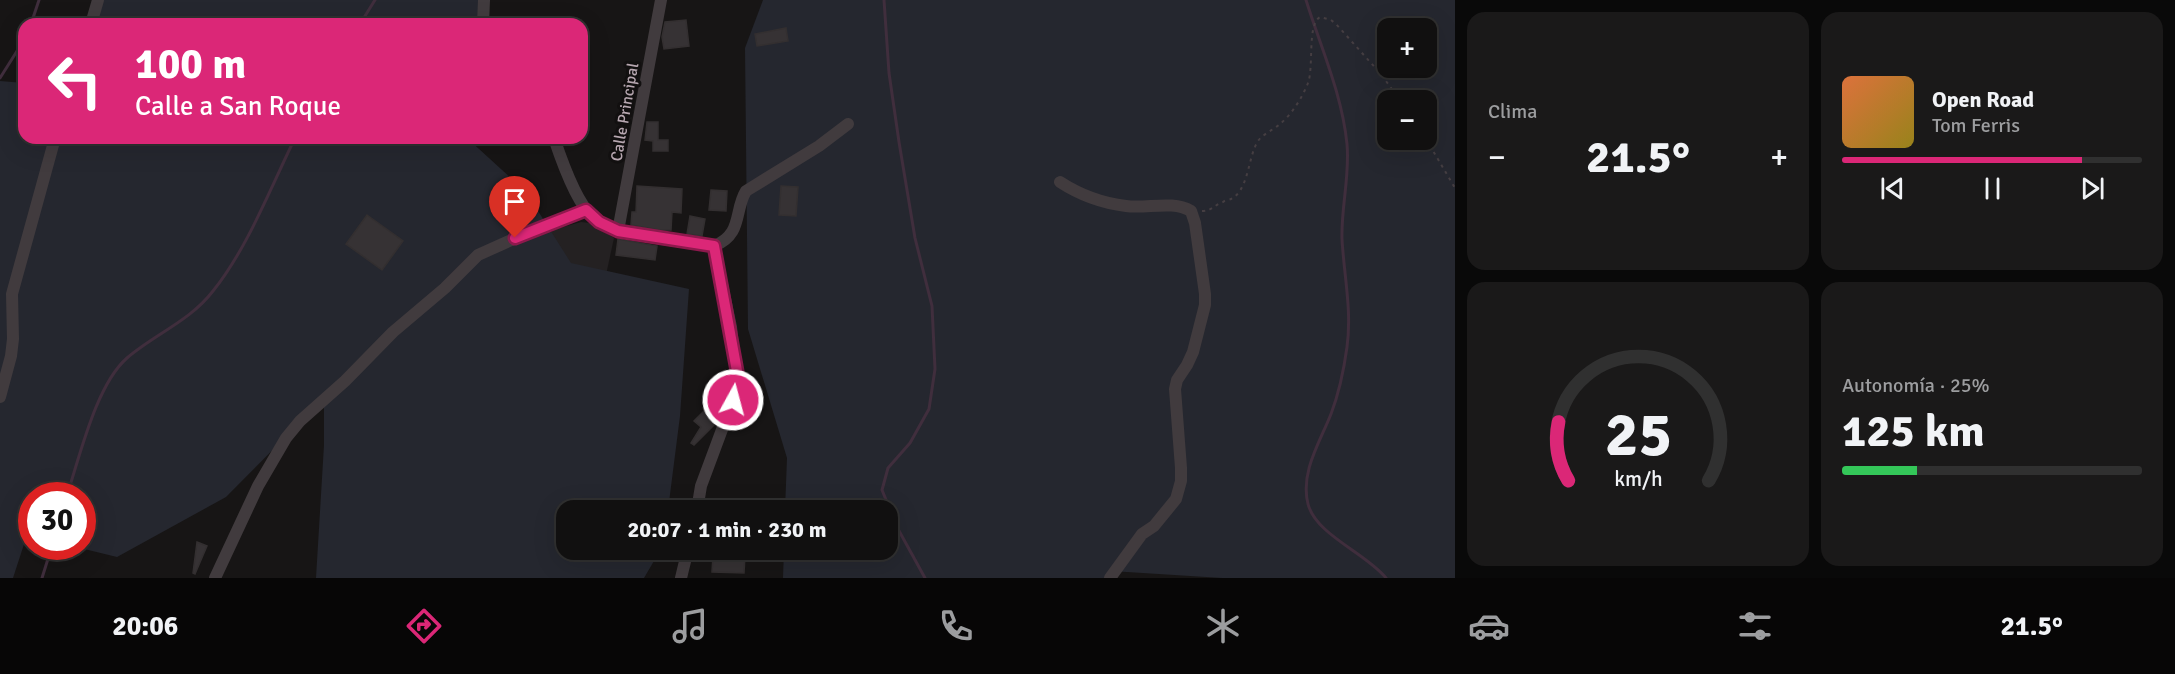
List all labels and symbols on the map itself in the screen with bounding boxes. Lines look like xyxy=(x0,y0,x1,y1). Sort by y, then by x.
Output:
street label: Calle Principal xyxy=(606,61,644,163)
pin xyxy=(489,176,540,238)
position arrow xyxy=(701,368,765,432)
speed limit sign: 30 xyxy=(18,482,96,560)

